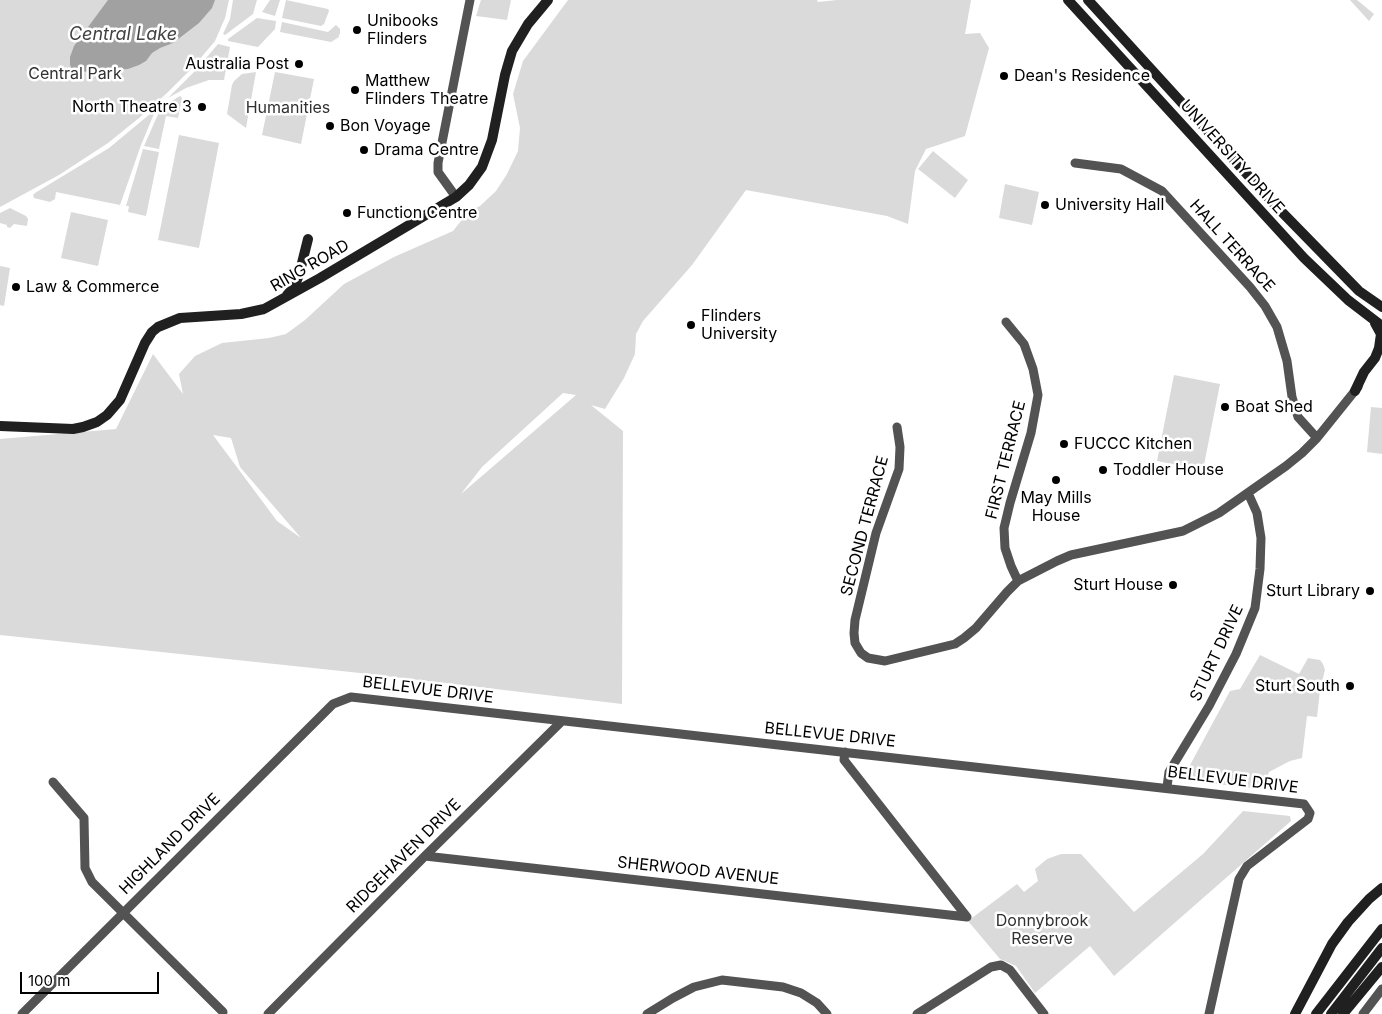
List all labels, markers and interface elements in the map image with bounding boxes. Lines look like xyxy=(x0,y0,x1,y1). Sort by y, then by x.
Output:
place label: Unibooks Flinders xyxy=(367,11,438,49)
water label: Central Lake xyxy=(69,24,177,46)
marker: Unibooks Flinders xyxy=(351,24,363,36)
place label: Australia Post xyxy=(185,54,289,74)
marker: Australia Post xyxy=(293,58,305,70)
park label: Central Park xyxy=(28,64,122,84)
place label: Dean's Residence xyxy=(1014,66,1150,86)
marker: Dean's Residence xyxy=(998,70,1010,82)
place label: Matthew Flinders Theatre xyxy=(365,71,488,109)
marker: Matthew Flinders Theatre xyxy=(349,84,361,96)
street label: UNIVERSITY DRIVE xyxy=(1176,96,1288,218)
place label: North Theatre 3 xyxy=(72,97,192,117)
park label: Humanities xyxy=(246,98,330,118)
marker: North Theatre 3 xyxy=(196,101,208,113)
place label: Bon Voyage xyxy=(340,116,431,136)
marker: Bon Voyage xyxy=(324,120,336,132)
place label: Drama Centre xyxy=(374,140,479,160)
marker: Drama Centre xyxy=(358,144,370,156)
place label: University Hall xyxy=(1055,195,1164,215)
street label: HALL TERRACE xyxy=(1185,196,1279,296)
marker: University Hall xyxy=(1039,199,1051,211)
place label: Function Centre xyxy=(357,203,477,223)
marker: Function Centre xyxy=(341,207,353,219)
street label: RING ROAD xyxy=(267,236,353,296)
place label: Law & Commerce xyxy=(26,277,159,297)
marker: Law & Commerce xyxy=(10,281,22,293)
place label: Flinders University xyxy=(701,306,777,344)
marker: Flinders University xyxy=(685,319,697,331)
place label: Boat Shed xyxy=(1235,397,1313,417)
street label: FIRST TERRACE xyxy=(982,399,1030,521)
marker: Boat Shed xyxy=(1219,401,1231,413)
place label: FUCCC Kitchen xyxy=(1074,434,1192,454)
marker: FUCCC Kitchen xyxy=(1058,438,1070,450)
street label: SECOND TERRACE xyxy=(837,454,893,598)
place label: Toddler House xyxy=(1113,460,1224,480)
marker: Toddler House xyxy=(1097,464,1109,476)
marker: May Mills House xyxy=(1050,474,1062,486)
place label: May Mills House xyxy=(1020,488,1092,526)
place label: Sturt House xyxy=(1073,575,1163,595)
marker: Sturt House xyxy=(1167,579,1179,591)
place label: Sturt Library xyxy=(1266,581,1360,601)
marker: Sturt Library xyxy=(1364,585,1376,597)
street label: STURT DRIVE xyxy=(1186,602,1248,704)
street label: BELLEVUE DRIVE xyxy=(361,672,495,708)
place label: Sturt South xyxy=(1255,676,1340,696)
marker: Sturt South xyxy=(1344,680,1356,692)
street label: BELLEVUE DRIVE xyxy=(764,719,896,751)
street label: BELLEVUE DRIVE xyxy=(1166,762,1300,798)
street label: HIGHLAND DRIVE xyxy=(115,789,225,899)
street label: RIDGEHAVEN DRIVE xyxy=(343,795,465,917)
street label: SHERWOOD AVENUE xyxy=(616,853,780,889)
park label: Donnybrook Reserve xyxy=(996,911,1088,949)
scale bar xyxy=(22,962,161,994)
text: 100 m xyxy=(28,971,70,990)

